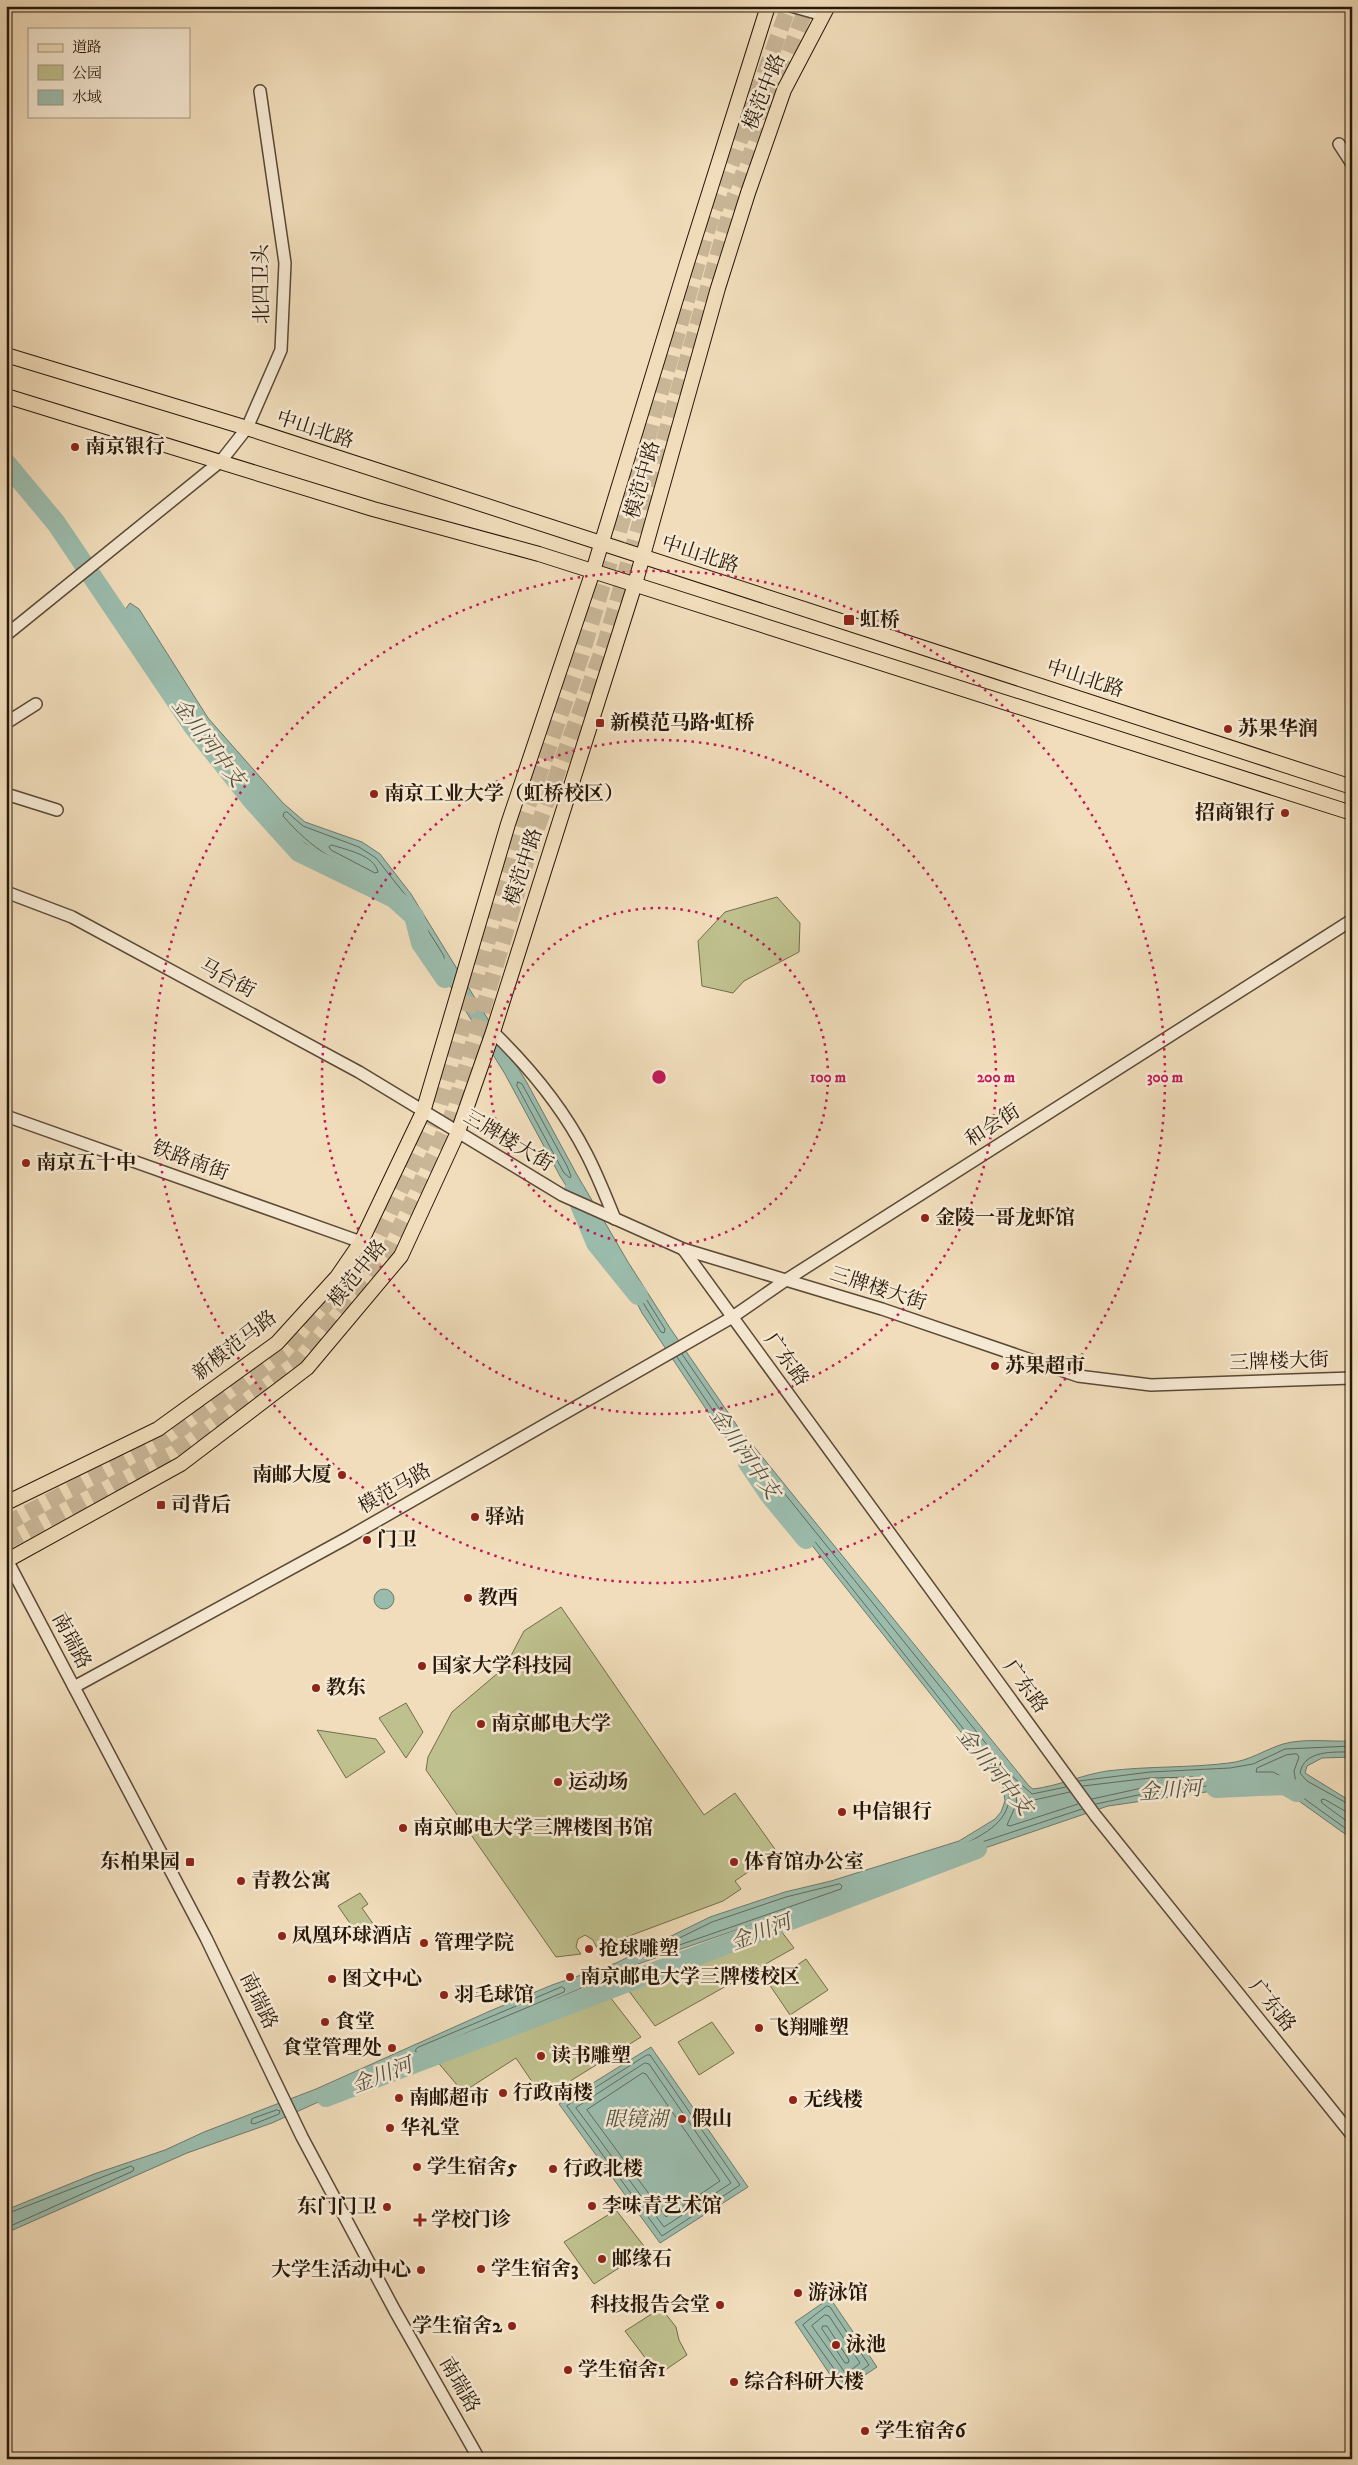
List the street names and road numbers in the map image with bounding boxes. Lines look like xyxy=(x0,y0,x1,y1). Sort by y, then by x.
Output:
street label: 模范中路 xyxy=(738,50,792,134)
street label: 北四卫头 xyxy=(249,244,275,324)
street label: 中山北路 xyxy=(273,406,357,454)
street label: 模范中路 xyxy=(620,438,666,522)
street label: 中山北路 xyxy=(658,531,742,579)
street label: 中山北路 xyxy=(1043,655,1127,703)
street label: 模范中路 xyxy=(500,825,548,909)
street label: 马台街 xyxy=(195,954,259,1004)
street label: 和会街 xyxy=(961,1099,1025,1153)
street label: 三牌楼大街 xyxy=(459,1105,557,1177)
street label: 铁路南街 xyxy=(148,1136,232,1186)
street label: 模范中路 xyxy=(323,1235,393,1313)
street label: 三牌楼大街 xyxy=(827,1262,929,1316)
street label: 新模范马路 xyxy=(188,1305,282,1387)
street label: 广东路 xyxy=(758,1328,814,1392)
street label: 三牌楼大街 xyxy=(1229,1348,1329,1376)
street label: 模范马路 xyxy=(354,1458,436,1520)
street label: 南瑞路 xyxy=(46,1609,96,1673)
street label: 广东路 xyxy=(997,1655,1053,1719)
street label: 南瑞路 xyxy=(234,1969,282,2033)
street label: 广东路 xyxy=(1243,1975,1301,2037)
street label: 南瑞路 xyxy=(433,2353,485,2417)

